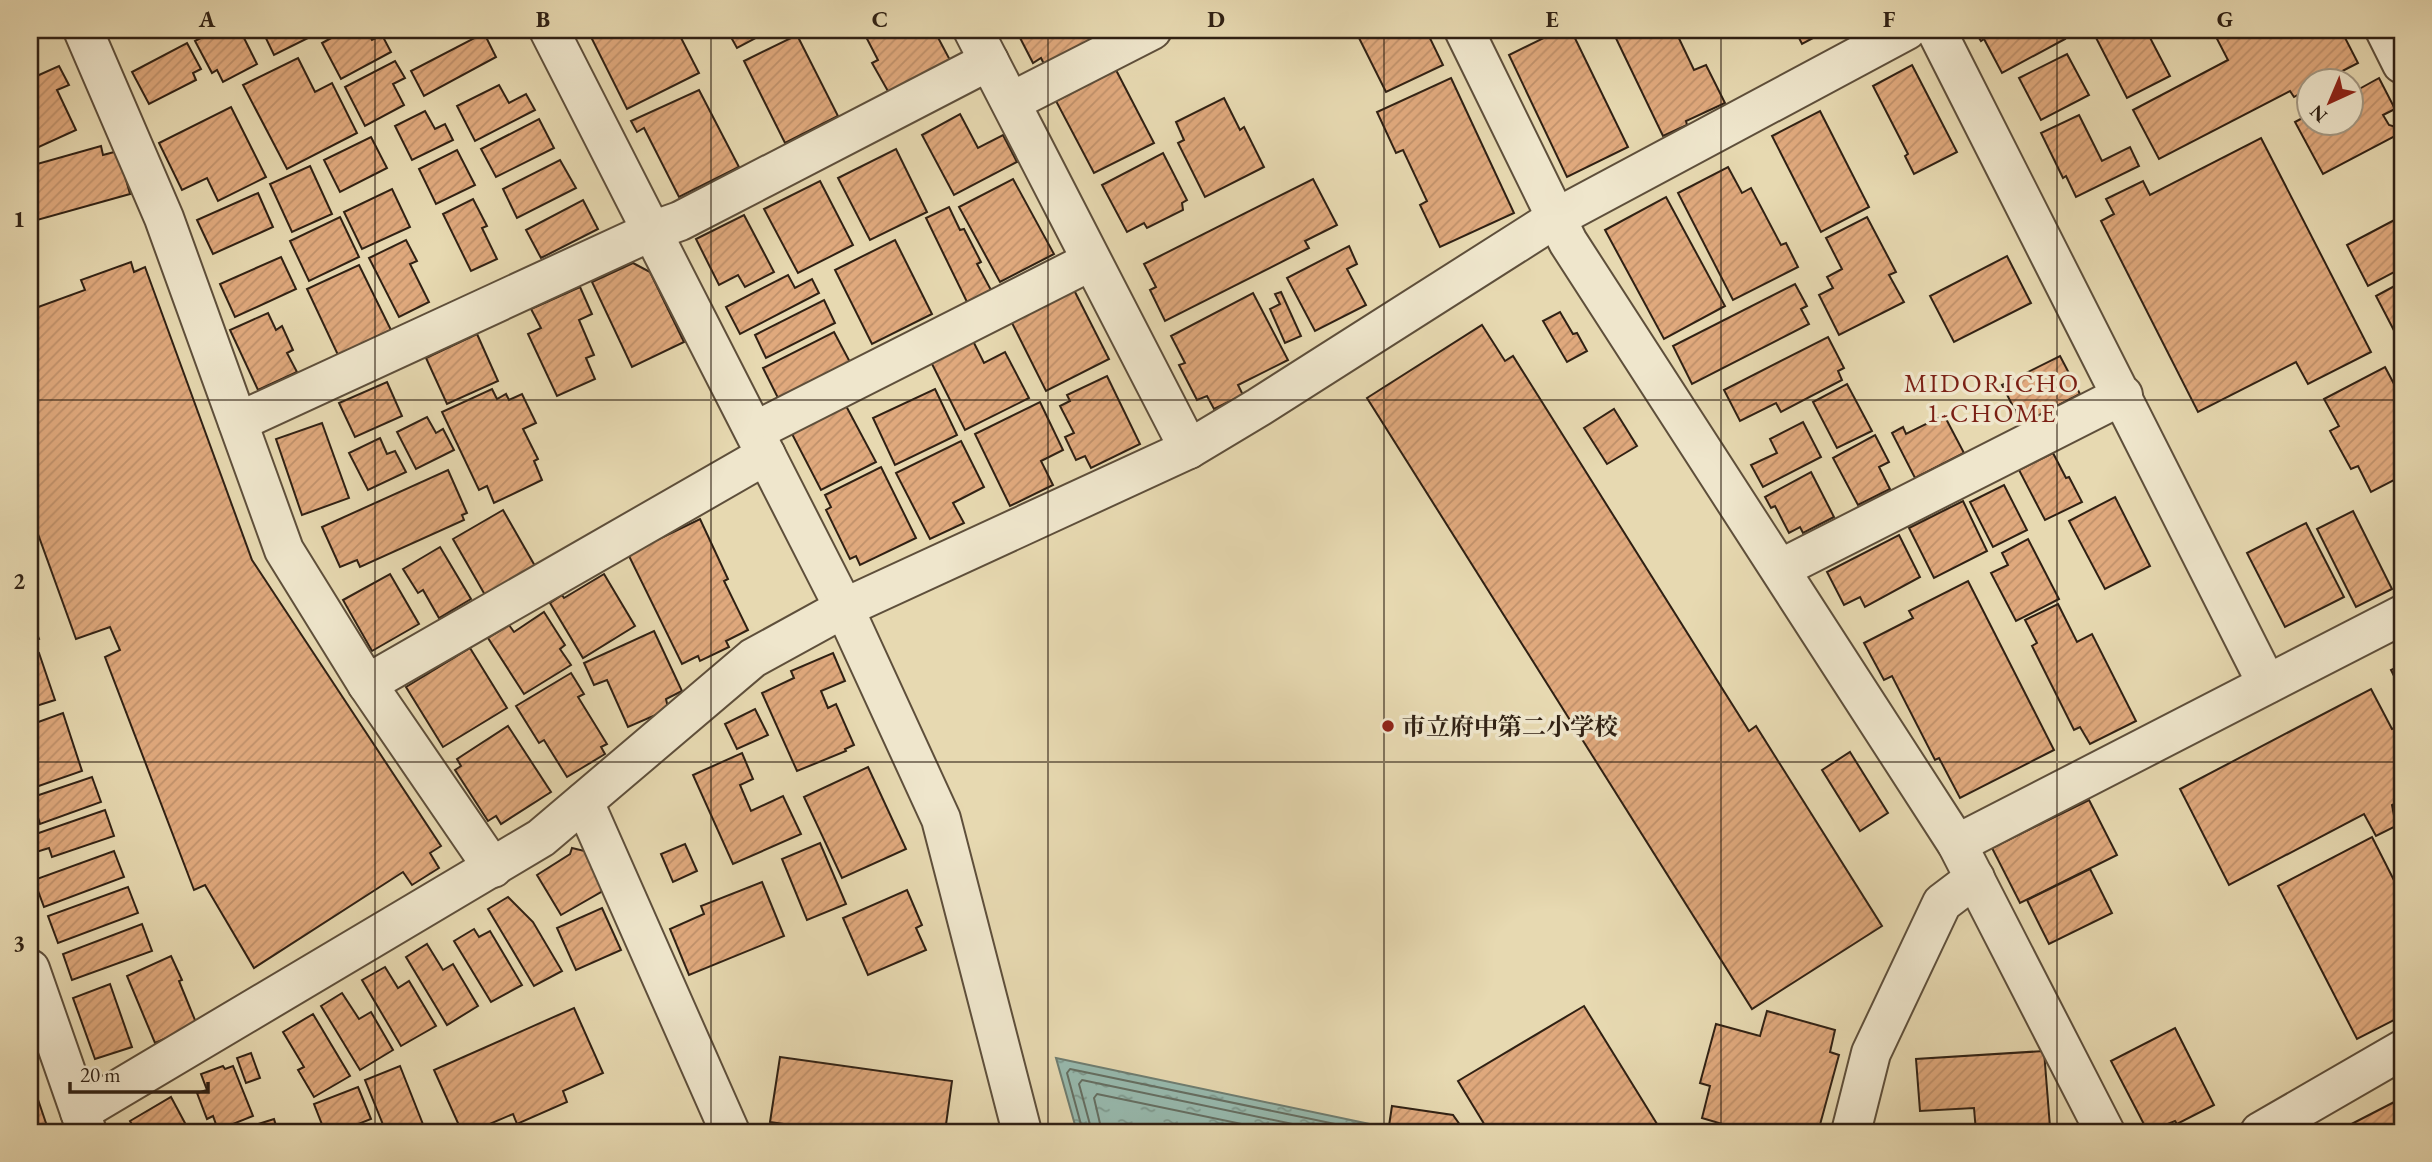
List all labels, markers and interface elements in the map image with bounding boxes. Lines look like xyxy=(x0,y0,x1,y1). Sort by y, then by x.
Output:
text: A xyxy=(198,4,216,34)
text: B xyxy=(536,4,550,34)
text: C xyxy=(872,4,888,34)
text: D xyxy=(1207,4,1225,34)
text: E xyxy=(1545,4,1559,34)
text: F xyxy=(1883,4,1896,34)
text: G xyxy=(2217,4,2233,34)
north arrow xyxy=(2296,66,2366,136)
text: N xyxy=(2304,99,2333,128)
text: 1 xyxy=(13,204,25,234)
district label: MIDORICHO 1-CHOME xyxy=(1904,366,2080,430)
text: 2 xyxy=(13,566,25,596)
place label: 市立府中第二小学校 xyxy=(1402,711,1618,742)
marker: 市立府中第二小学校 xyxy=(1380,718,1396,734)
text: 3 xyxy=(13,928,25,958)
scale bar xyxy=(70,1050,208,1094)
text: 20 m xyxy=(80,1061,121,1088)

